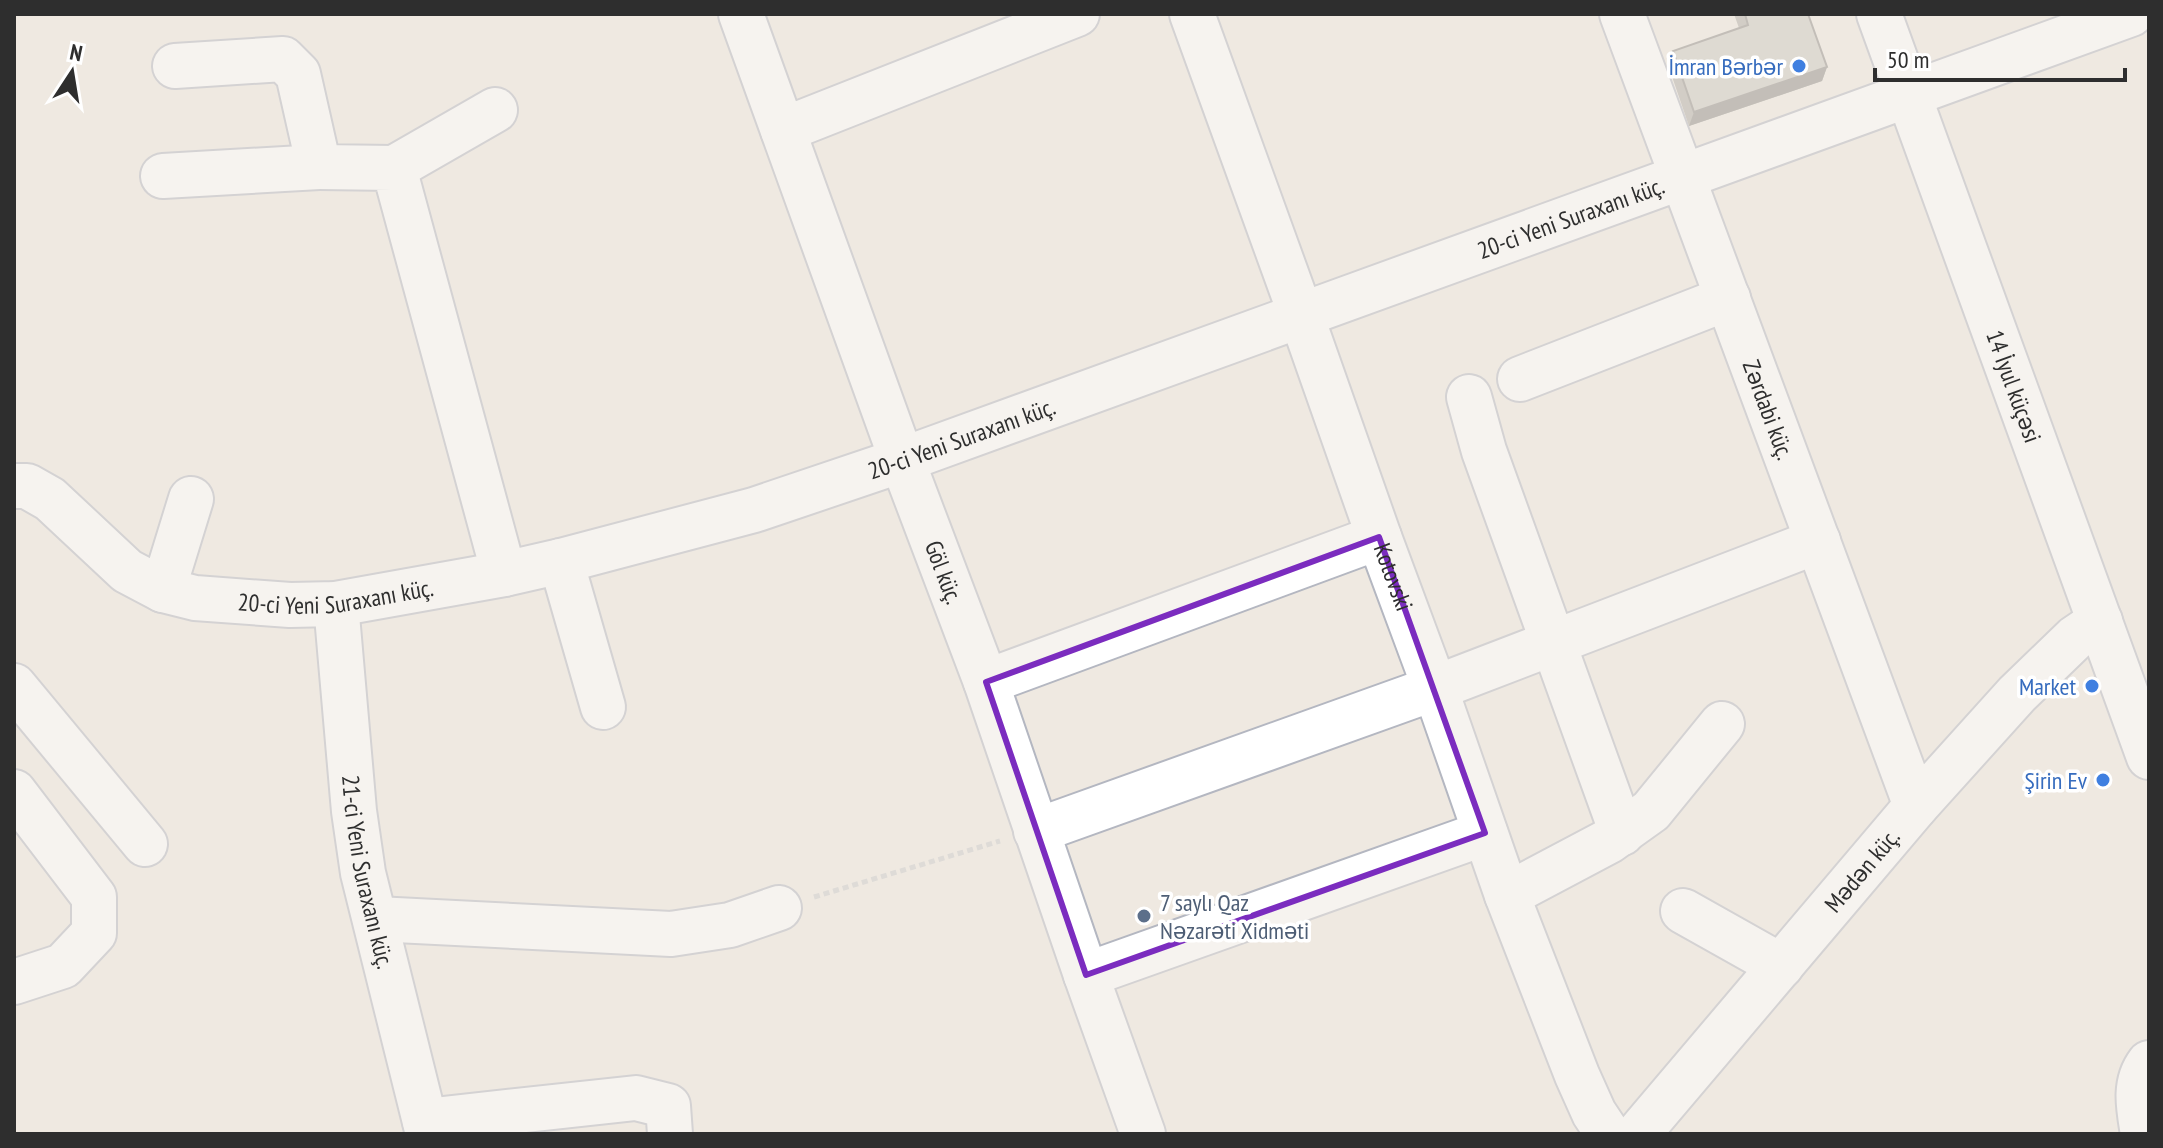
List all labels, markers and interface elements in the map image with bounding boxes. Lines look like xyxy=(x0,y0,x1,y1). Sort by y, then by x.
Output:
north arrow xyxy=(32,32,112,112)
scale bar xyxy=(1875,32,2125,82)
text: N xyxy=(67,38,85,67)
text: 50 m xyxy=(1887,44,1929,75)
place label: İmran Bərbər xyxy=(1668,51,1783,82)
marker: İmran Bərbər xyxy=(1790,57,1808,75)
street label: 20-ci Yeni Suraxanı küç. xyxy=(1473,169,1668,265)
street label: 14 İyul küçəsi xyxy=(1980,326,2049,447)
street label: Zərdabi küç. xyxy=(1736,356,1801,464)
street label: 20-ci Yeni Suraxanı küç. xyxy=(864,390,1059,486)
street label: Göl küç. xyxy=(918,536,970,608)
street label: Kotovski xyxy=(1367,539,1420,615)
street label: 20-ci Yeni Suraxanı küç. xyxy=(237,571,436,621)
place label: Market xyxy=(2019,671,2076,702)
marker: Market xyxy=(2083,677,2101,695)
place label: Şirin Ev xyxy=(2025,765,2088,796)
marker: Şirin Ev xyxy=(2094,771,2112,789)
street label: 21-ci Yeni Suraxanı küç. xyxy=(335,774,402,972)
street label: Mədən küç. xyxy=(1817,822,1906,918)
place label: 7 saylı Qaz Nəzarəti Xidməti xyxy=(1160,887,1309,946)
marker: 7 saylı Qaz Nəzarəti Xidməti xyxy=(1135,907,1153,925)

